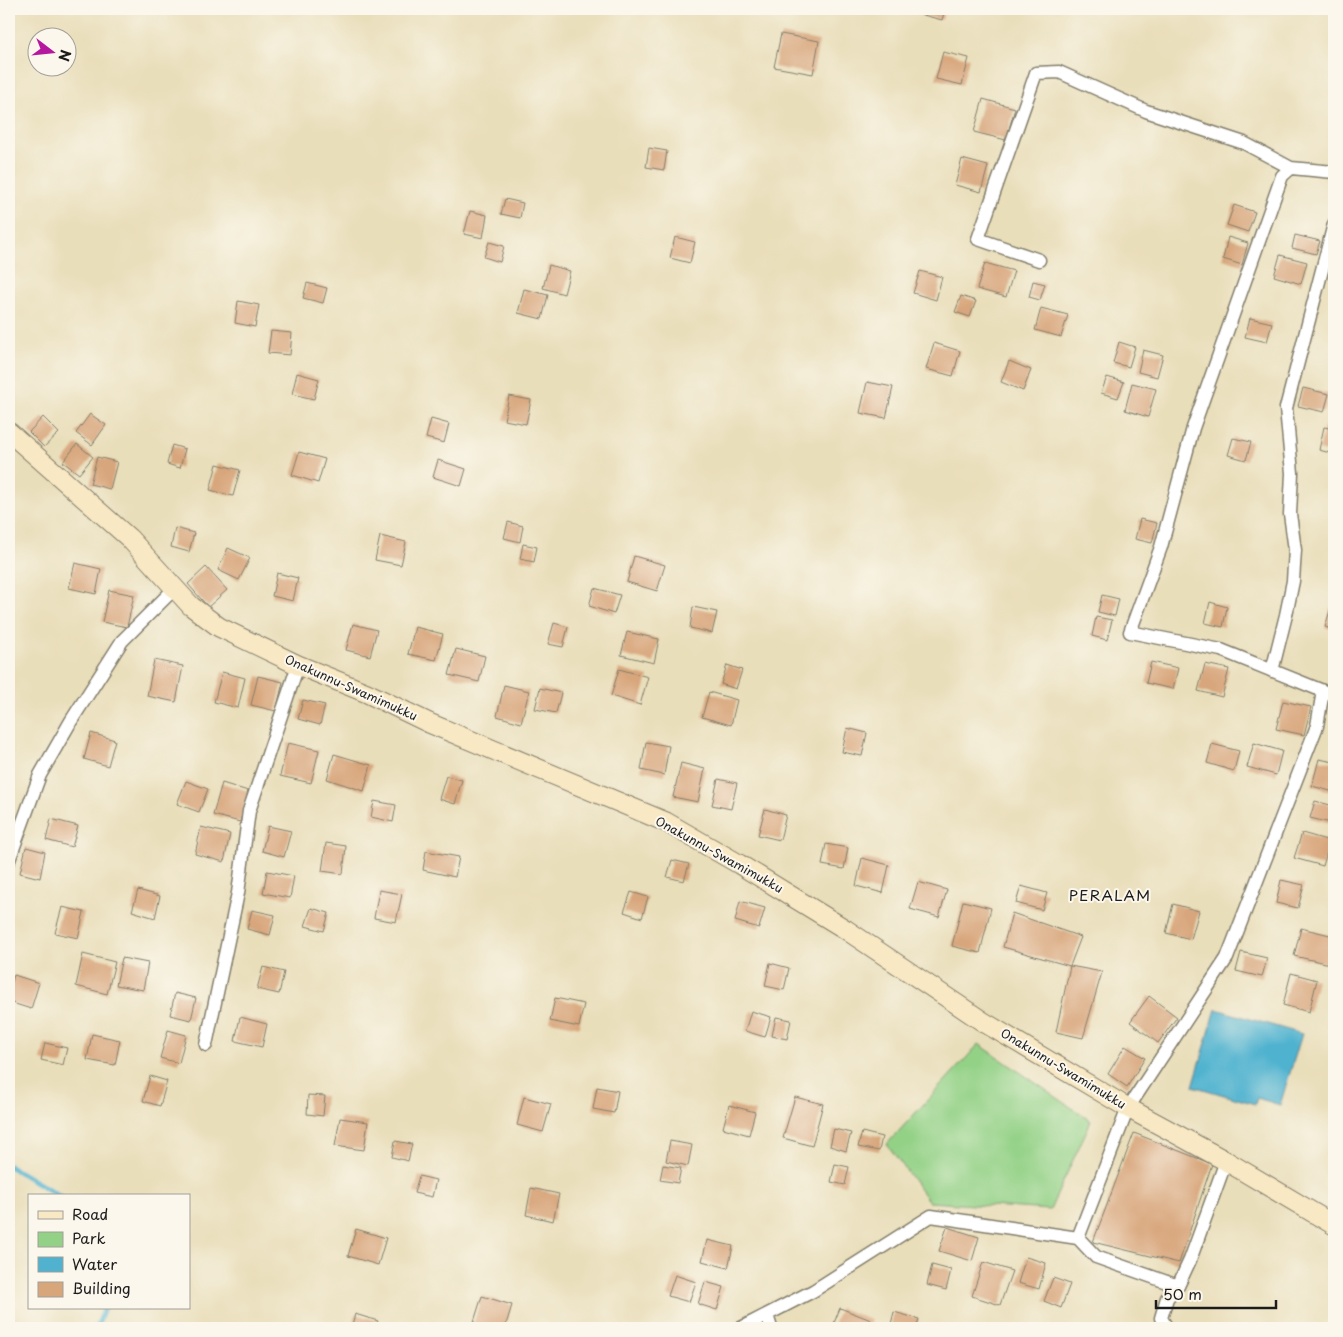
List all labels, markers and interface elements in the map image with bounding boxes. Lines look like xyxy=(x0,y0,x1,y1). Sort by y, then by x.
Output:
north arrow xyxy=(28,28,78,78)
text: N xyxy=(53,47,77,64)
street label: Onakunnu-Swamimukku xyxy=(282,650,421,725)
street label: Onakunnu-Swamimukku xyxy=(652,811,787,897)
district label: PERALAM xyxy=(1069,883,1151,906)
street label: Onakunnu-Swamimukku xyxy=(997,1023,1130,1113)
legend xyxy=(28,1194,190,1310)
text: Road xyxy=(72,1202,108,1225)
text: Park xyxy=(72,1226,106,1249)
text: Water xyxy=(72,1252,117,1275)
text: Building xyxy=(72,1276,131,1299)
scale bar xyxy=(1156,1277,1276,1309)
text: 50 m xyxy=(1163,1282,1202,1305)

